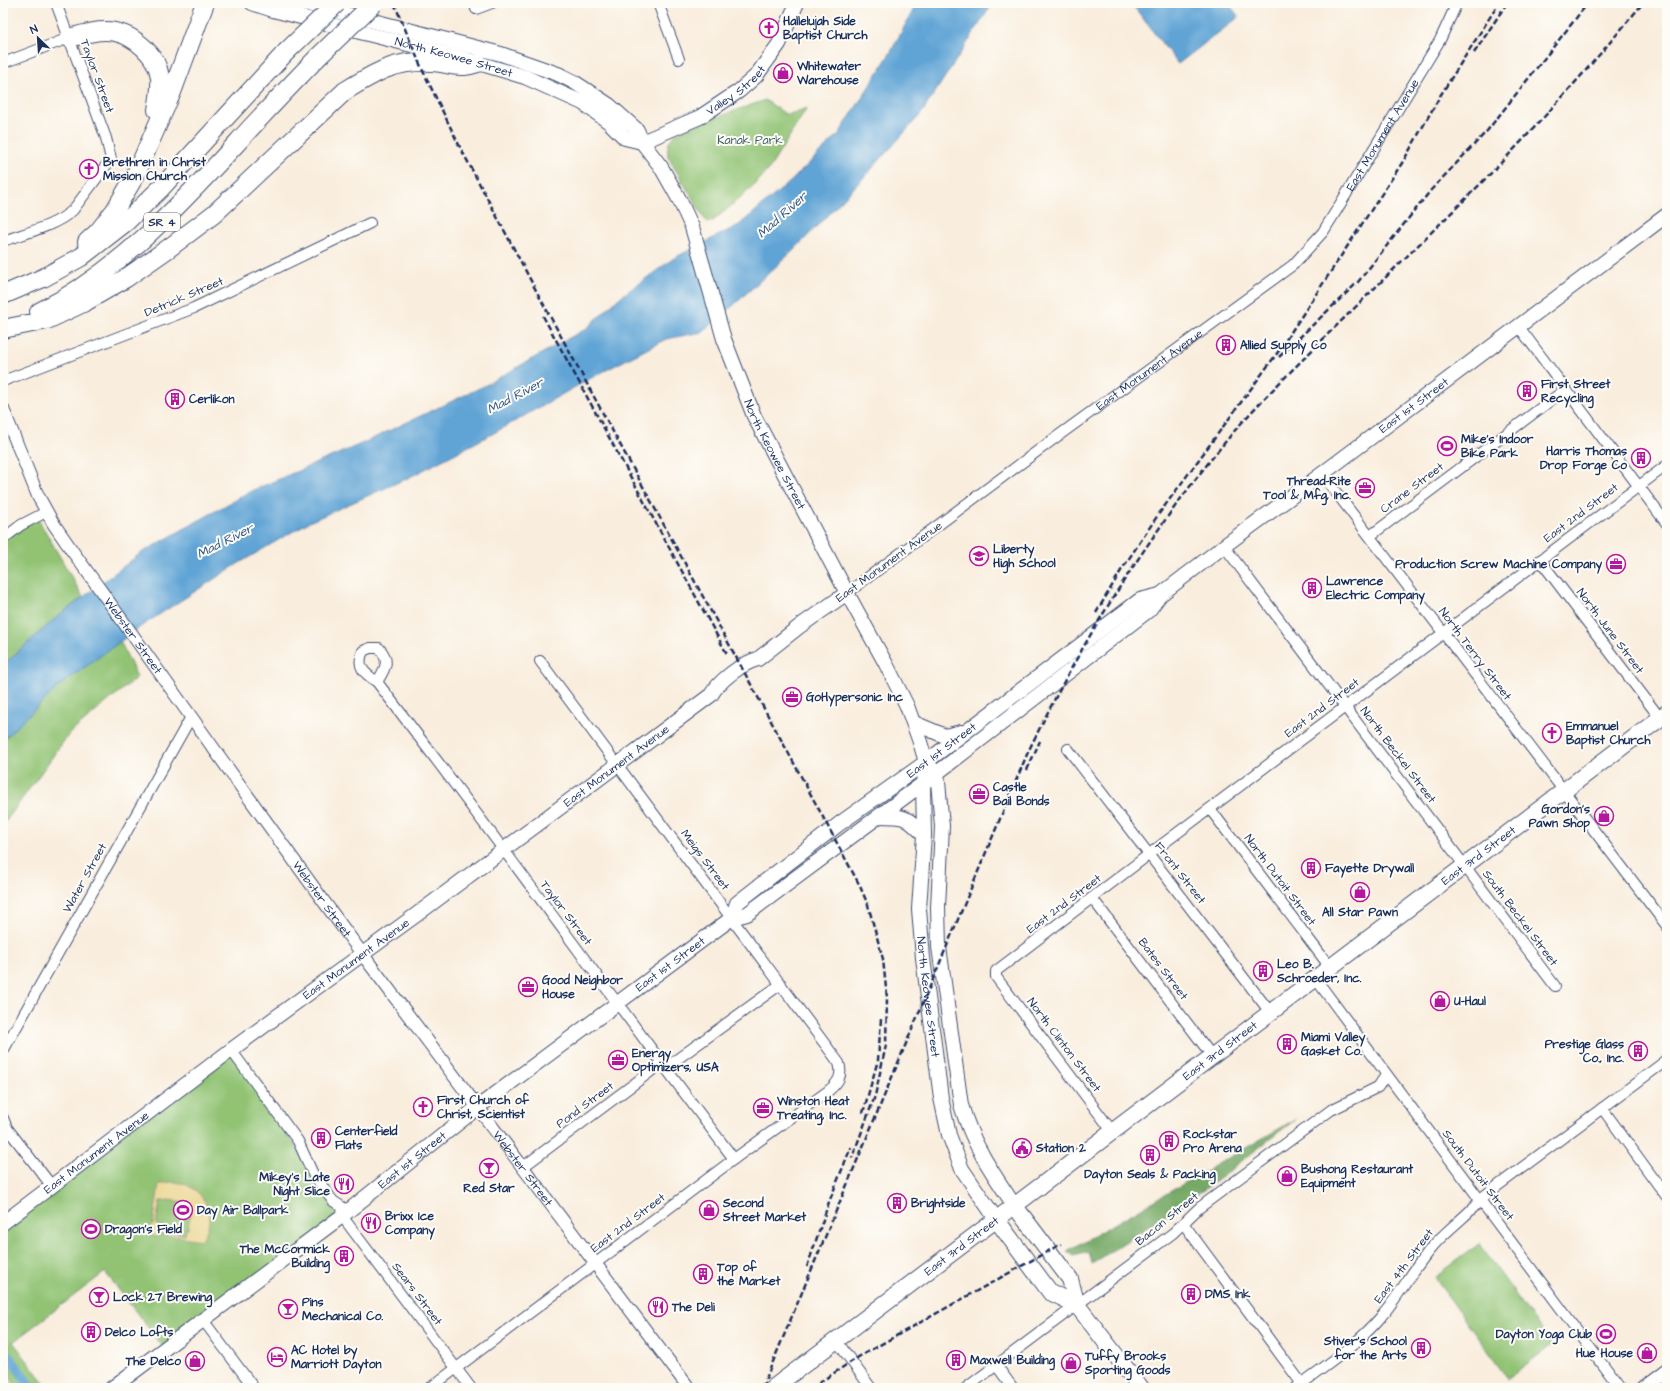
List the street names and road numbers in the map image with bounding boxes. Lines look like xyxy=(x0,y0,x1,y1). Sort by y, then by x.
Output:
street label: North Keowee Street xyxy=(393,33,515,81)
street label: Taylor Street xyxy=(75,37,118,116)
street label: Valley Street xyxy=(702,62,770,119)
street label: East Monument Avenue xyxy=(1342,75,1423,194)
road number: SR 4 xyxy=(144,213,180,231)
street label: Detrick Street xyxy=(142,273,226,321)
street label: East Monument Avenue xyxy=(1092,325,1207,414)
street label: East 1st Street xyxy=(1375,373,1452,437)
street label: North Keowee Street xyxy=(740,397,810,513)
street label: Crane Street xyxy=(1377,458,1447,518)
street label: East 2nd Street xyxy=(1540,479,1622,547)
street label: East Monument Avenue xyxy=(832,517,946,607)
street label: North June Street xyxy=(1572,585,1648,677)
street label: Webster Street xyxy=(100,594,166,678)
street label: North Terry Street xyxy=(1434,604,1516,705)
street label: East 2nd Street xyxy=(1281,674,1363,742)
street label: North Beckel Street xyxy=(1356,703,1440,807)
street label: East 1st Street xyxy=(903,718,980,782)
street label: East Monument Avenue xyxy=(560,720,673,811)
street label: East 3rd Street xyxy=(1438,821,1520,889)
street label: Meigs Street xyxy=(676,826,734,895)
street label: North Dutoit Street xyxy=(1240,831,1320,929)
street label: Front Street xyxy=(1150,838,1210,908)
street label: Water Street xyxy=(59,840,111,916)
street label: Webster Street xyxy=(288,857,356,941)
street label: South Beckel Street xyxy=(1478,866,1562,970)
street label: East 2nd Street xyxy=(1023,870,1105,938)
street label: Taylor Street xyxy=(535,877,596,950)
street label: East Monument Avenue xyxy=(299,914,413,1003)
street label: East 1st Street xyxy=(632,932,709,996)
street label: Bates Street xyxy=(1134,934,1192,1004)
street label: North Keowee Street xyxy=(913,936,944,1058)
street label: North Clinton Street xyxy=(1023,994,1105,1096)
street label: East 3rd Street xyxy=(1179,1017,1261,1084)
street label: Pond Street xyxy=(553,1078,618,1132)
street label: East Monument Avenue xyxy=(40,1106,153,1198)
street label: South Dutoit Street xyxy=(1438,1126,1518,1224)
street label: East 1st Street xyxy=(374,1127,450,1192)
street label: Webster Street xyxy=(489,1127,557,1210)
street label: Bacon Street xyxy=(1132,1188,1202,1250)
street label: East 2nd Street xyxy=(587,1189,669,1257)
street label: East 3rd Street xyxy=(920,1212,1002,1280)
street label: East 4th Street xyxy=(1370,1225,1438,1307)
street label: Sears Street xyxy=(388,1259,446,1329)

